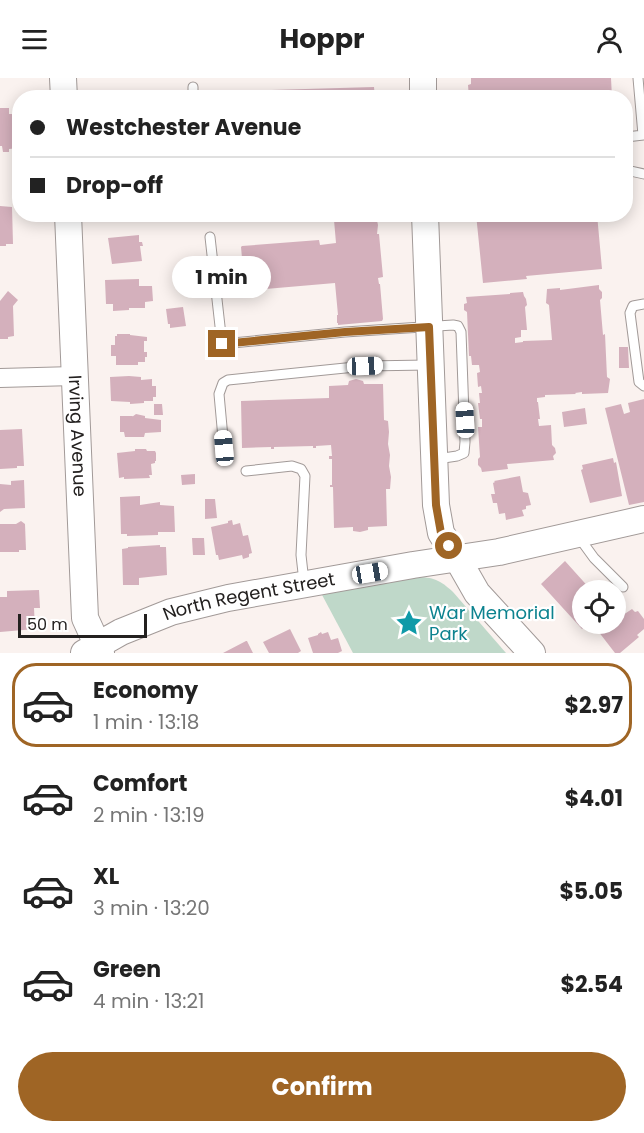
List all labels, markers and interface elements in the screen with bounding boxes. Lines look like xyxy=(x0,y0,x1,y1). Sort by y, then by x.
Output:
text: Hoppr xyxy=(279,20,365,57)
icon: menu xyxy=(18,23,51,56)
icon: person xyxy=(593,23,626,56)
text: Westchester Avenue xyxy=(66,112,301,143)
text: Drop-off xyxy=(66,170,163,201)
callout: 1 min xyxy=(172,257,272,299)
text: 1 min xyxy=(195,263,248,291)
route end xyxy=(208,330,235,357)
car xyxy=(347,356,383,376)
street label: Irving Avenue xyxy=(63,374,93,497)
car xyxy=(455,402,475,438)
car xyxy=(213,429,235,467)
route start xyxy=(435,532,462,559)
car xyxy=(351,561,389,585)
street label: North Regent Street xyxy=(159,566,337,626)
map controls xyxy=(572,580,626,634)
button: locate xyxy=(572,580,626,634)
place label: War Memorial Park xyxy=(429,600,555,646)
place icon: War Memorial Park xyxy=(394,608,424,638)
scale bar xyxy=(18,611,147,638)
text: 50 m xyxy=(27,613,68,636)
text: Economy xyxy=(93,675,198,706)
icon: car xyxy=(21,678,75,732)
text: $2.97 xyxy=(564,690,623,721)
text: 1 min · 13:18 xyxy=(93,708,199,736)
text: Comfort xyxy=(93,768,187,799)
icon: car xyxy=(21,771,75,825)
text: $4.01 xyxy=(565,783,623,814)
text: 2 min · 13:19 xyxy=(93,801,205,829)
text: XL xyxy=(93,861,119,892)
icon: car xyxy=(21,864,75,918)
text: $5.05 xyxy=(559,876,623,907)
text: 3 min · 13:20 xyxy=(93,894,210,922)
text: Green xyxy=(93,954,161,985)
icon: car xyxy=(21,957,75,1011)
text: $2.54 xyxy=(561,969,623,1000)
text: 4 min · 13:21 xyxy=(93,987,205,1015)
button: Confirm xyxy=(18,1052,626,1121)

